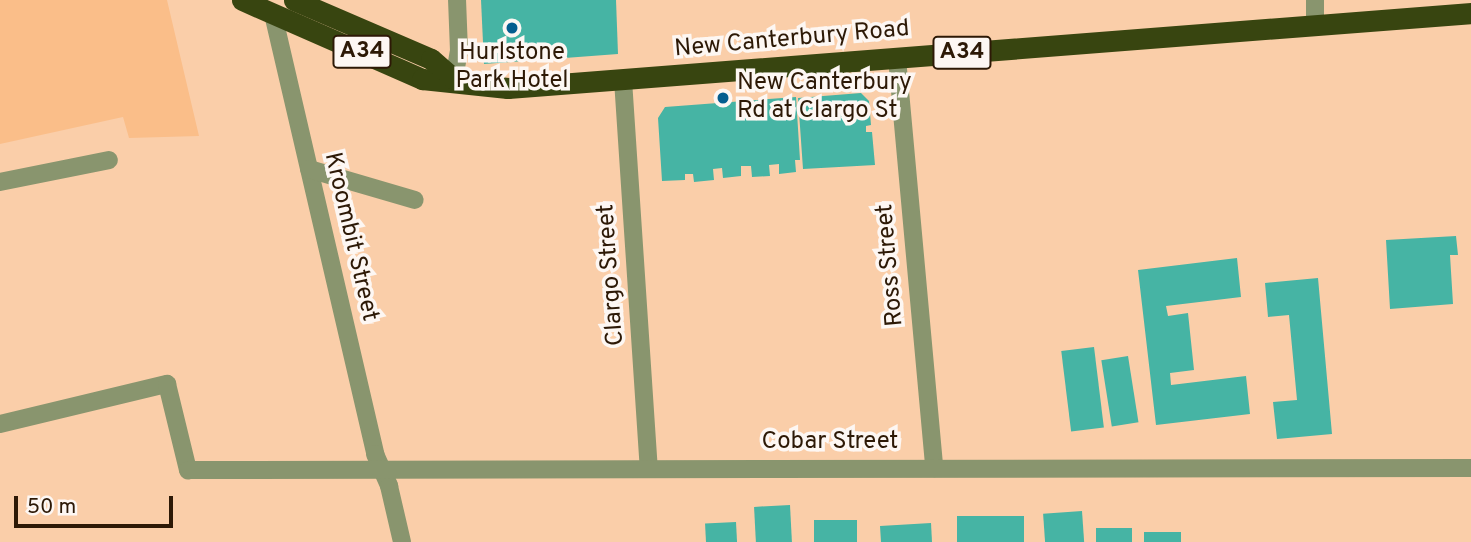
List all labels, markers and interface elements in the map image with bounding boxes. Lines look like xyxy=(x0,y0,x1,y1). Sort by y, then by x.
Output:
street label: New Canterbury Road xyxy=(673,15,911,65)
marker: Hurlstone Park Hotel xyxy=(504,20,520,36)
road number: A34 xyxy=(332,32,392,72)
road number: A34 xyxy=(932,34,992,72)
place label: Hurlstone Park Hotel xyxy=(455,40,569,96)
place label: New Canterbury Rd at Clargo St xyxy=(737,70,912,126)
marker: New Canterbury Rd at Clargo St xyxy=(715,90,731,106)
street label: Kroombit Street xyxy=(317,150,383,324)
street label: Clargo Street xyxy=(593,203,631,347)
street label: Ross Street xyxy=(871,203,911,327)
street label: Cobar Street xyxy=(762,429,898,457)
scale bar xyxy=(18,482,177,526)
text: 50 m xyxy=(27,494,76,521)

